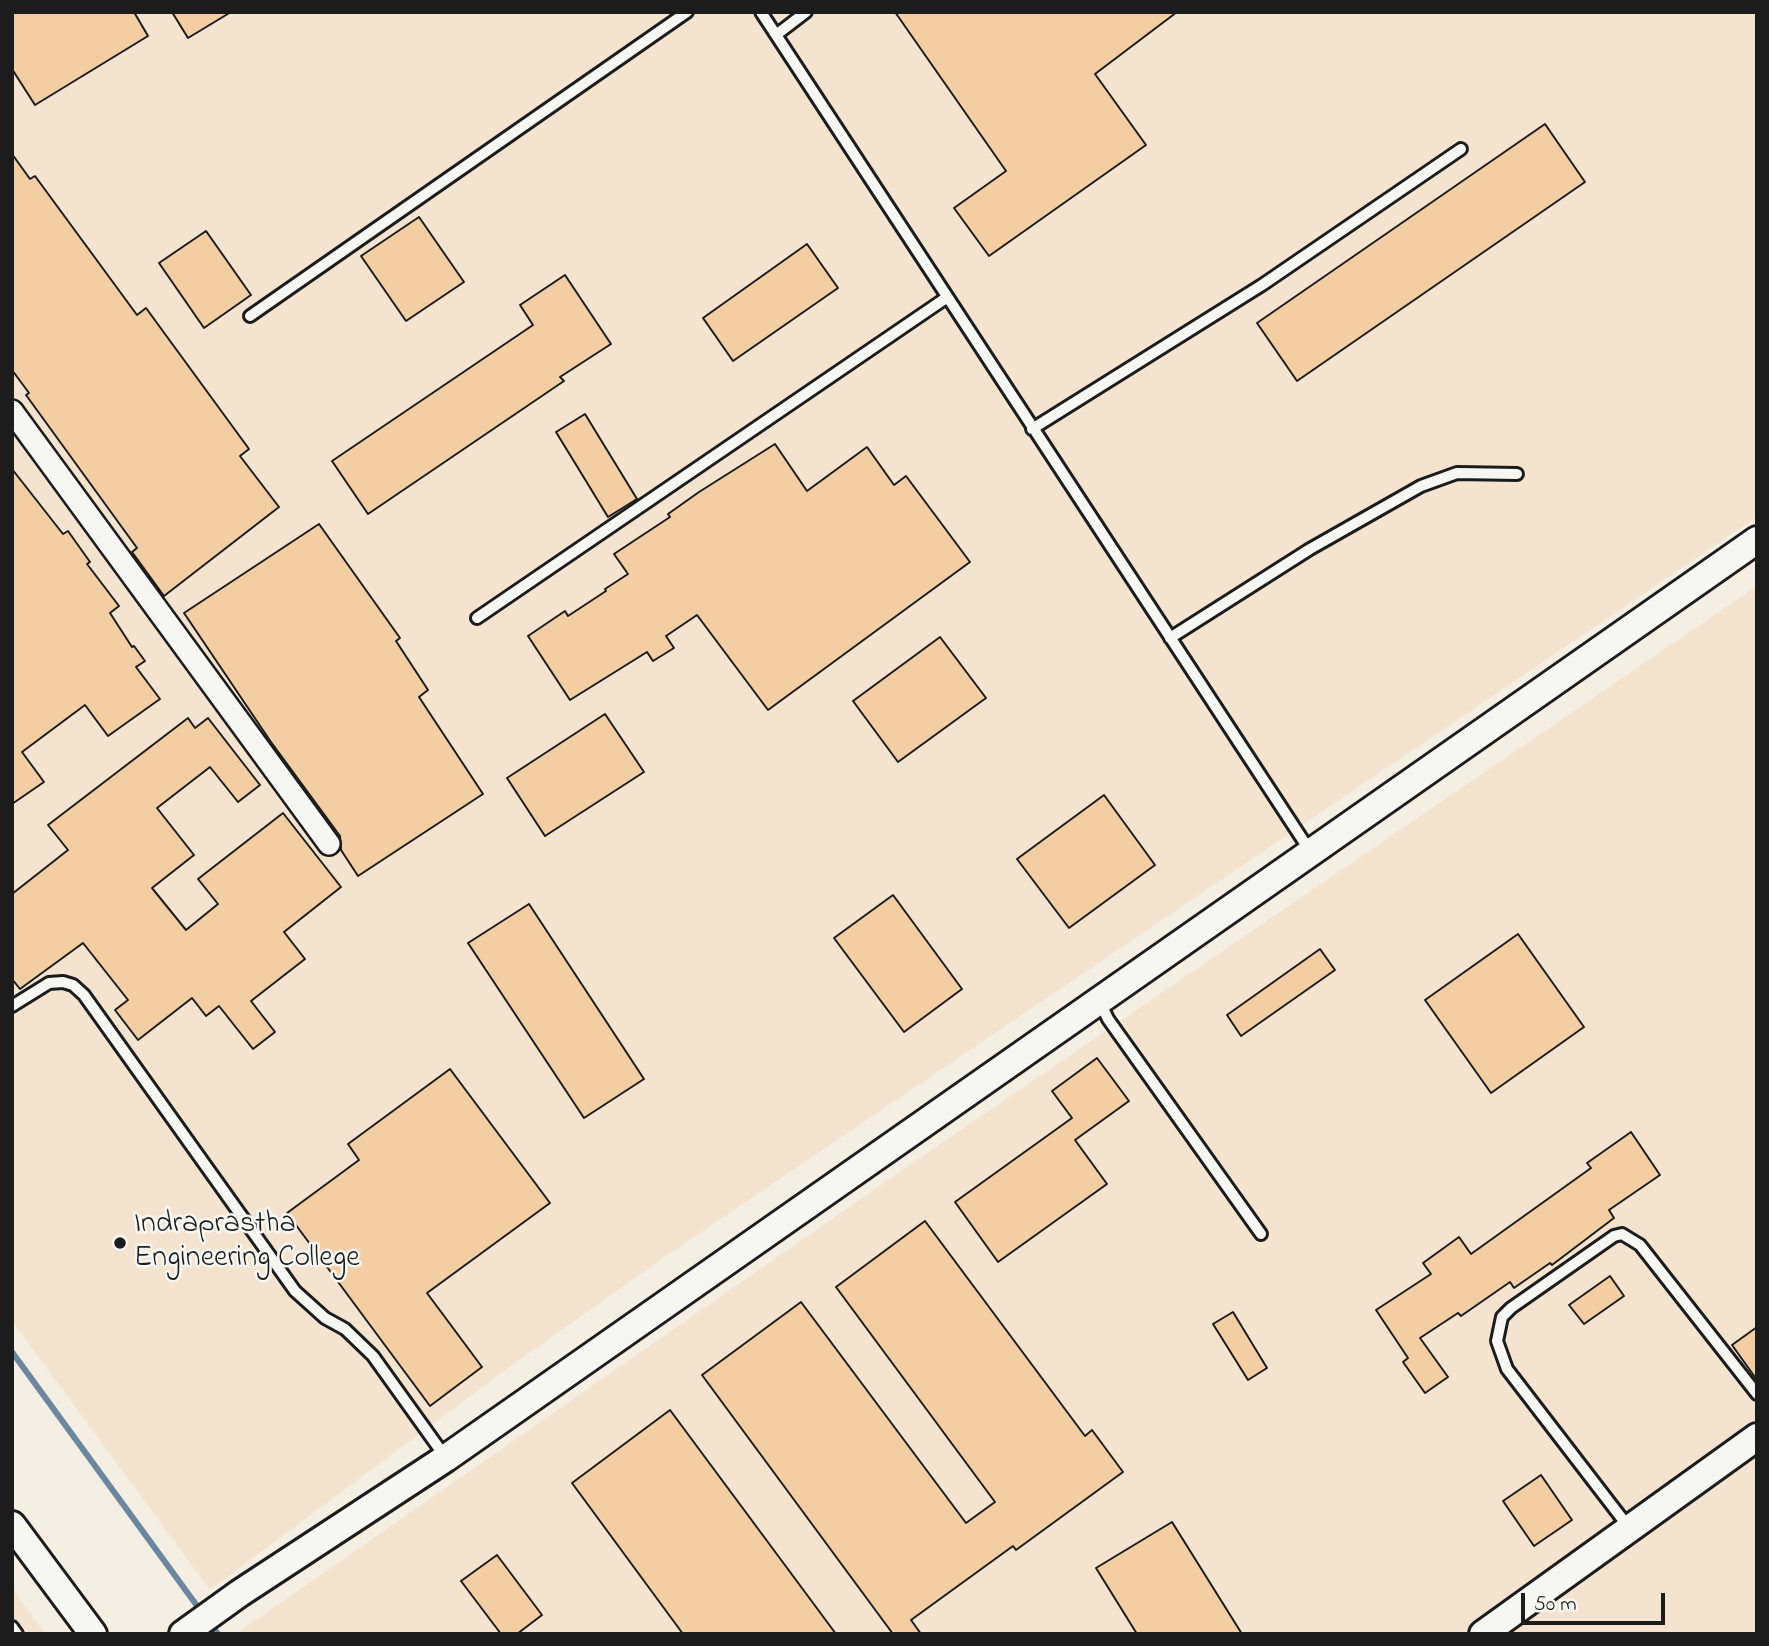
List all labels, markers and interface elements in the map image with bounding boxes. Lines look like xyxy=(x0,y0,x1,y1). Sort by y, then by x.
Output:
place label: Indraprastha Engineering College xyxy=(134,1208,360,1278)
marker: Indraprastha Engineering College xyxy=(112,1235,128,1251)
scale bar xyxy=(1524,1580,1668,1624)
text: 50 m xyxy=(1534,1590,1577,1620)

